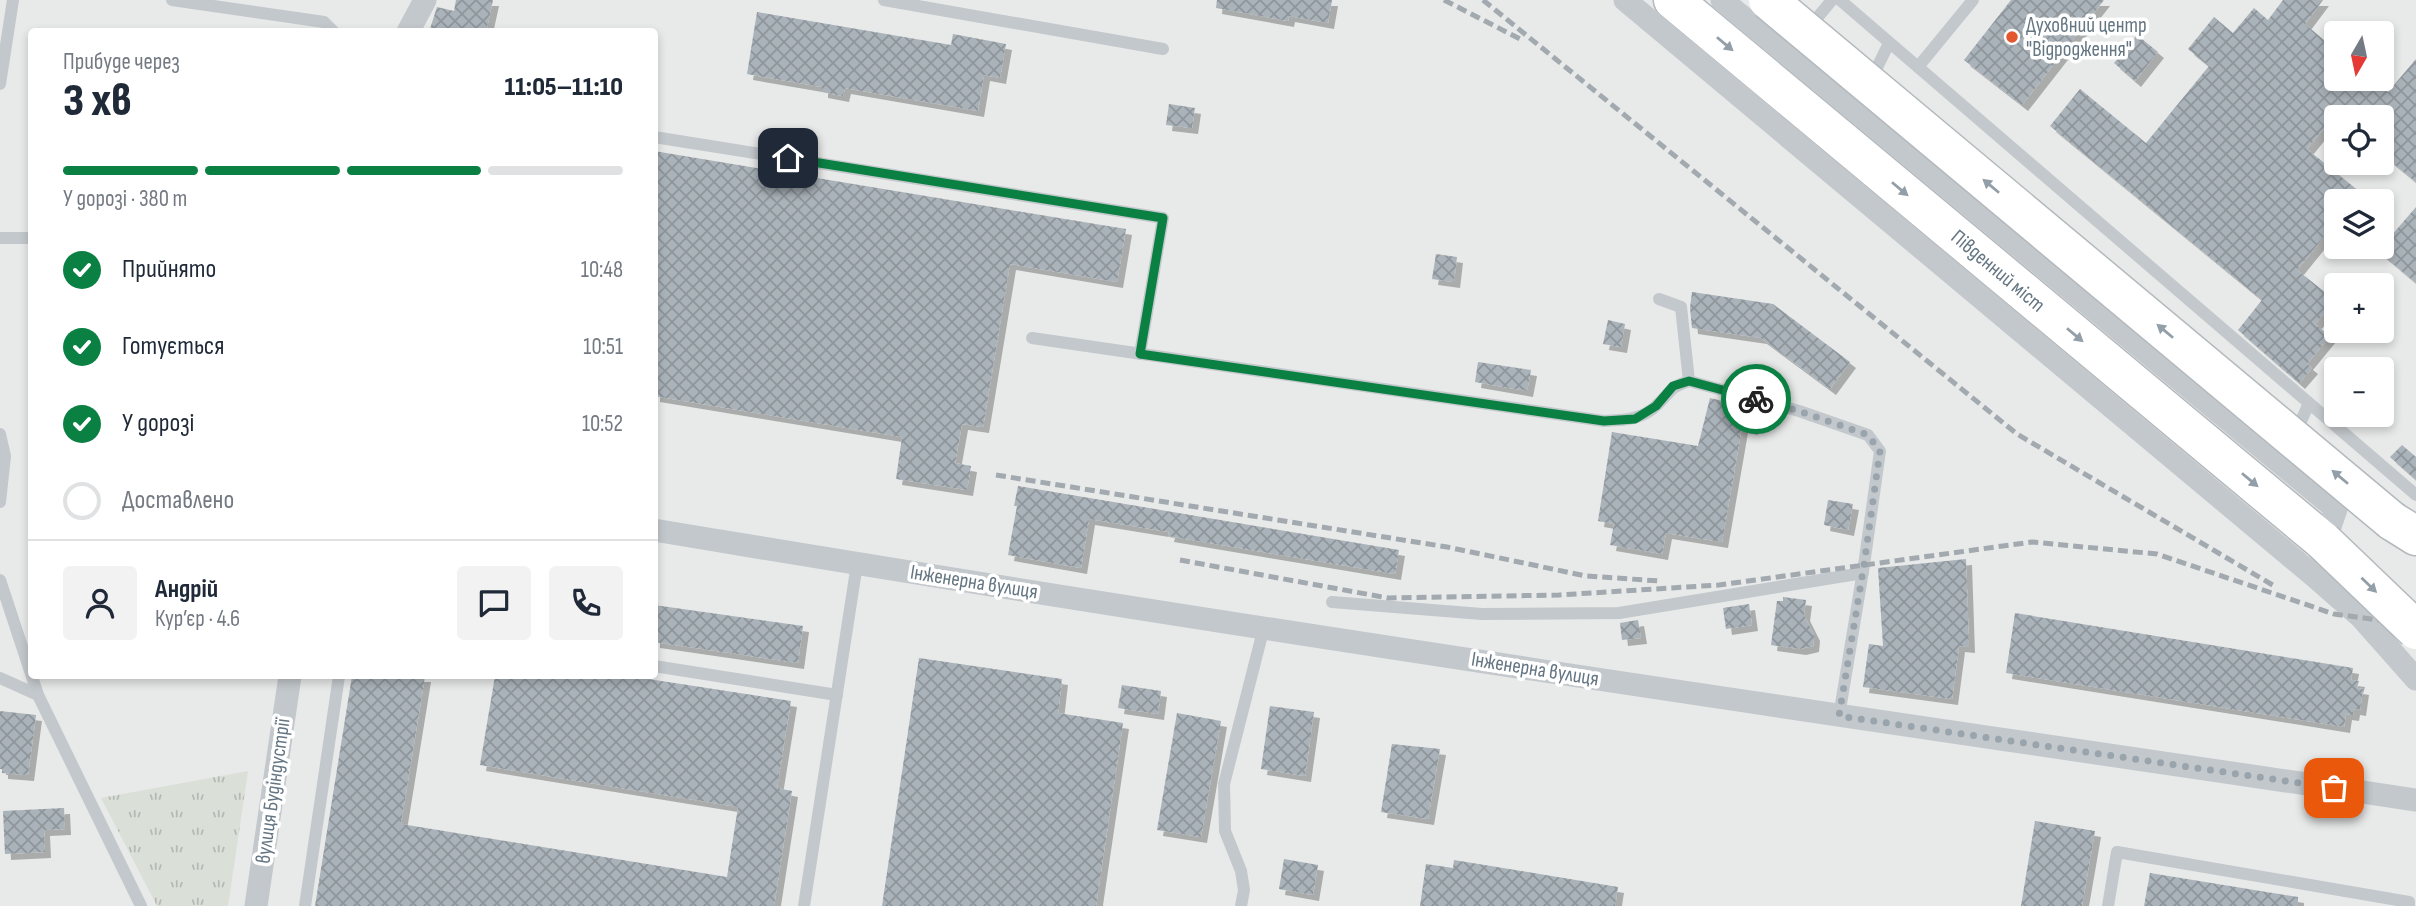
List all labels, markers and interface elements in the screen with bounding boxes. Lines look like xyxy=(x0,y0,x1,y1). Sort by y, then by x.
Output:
place label: Духовний центр "Відродження" xyxy=(2026,13,2147,62)
north arrow xyxy=(2324,21,2394,91)
map controls xyxy=(2324,21,2394,427)
marker: Духовний центр "Відродження" xyxy=(2004,29,2020,45)
one-way arrow xyxy=(1716,36,1734,51)
text: Прибуде через xyxy=(63,48,180,76)
text: 11:05–11:10 xyxy=(505,72,623,103)
text: 3 хв xyxy=(63,74,132,129)
button: locate xyxy=(2324,105,2394,175)
pin xyxy=(758,128,818,188)
icon: home xyxy=(769,139,807,177)
one-way arrow xyxy=(1982,179,1999,194)
one-way arrow xyxy=(1891,181,1909,197)
text: У дорозі · 380 m xyxy=(63,185,187,213)
button: layers xyxy=(2324,189,2394,259)
street label: Південний міст xyxy=(1946,225,2050,317)
icon: check xyxy=(63,251,101,289)
text: Прийнято xyxy=(122,254,216,285)
text: 10:48 xyxy=(581,256,623,284)
button: + xyxy=(2324,273,2394,343)
one-way arrow xyxy=(2157,324,2175,339)
one-way arrow xyxy=(2066,327,2083,342)
icon: check xyxy=(63,328,101,366)
text: Готується xyxy=(122,331,224,362)
text: 10:51 xyxy=(583,333,623,361)
button: − xyxy=(2324,357,2394,427)
courier xyxy=(1721,364,1791,434)
icon: bike xyxy=(1737,380,1775,418)
icon: check xyxy=(63,405,101,443)
text: У дорозі xyxy=(122,408,194,439)
text: 10:52 xyxy=(582,410,623,438)
one-way arrow xyxy=(2331,470,2348,485)
one-way arrow xyxy=(2241,472,2258,487)
text: Доставлено xyxy=(122,485,234,516)
street label: Інженерна вулиця xyxy=(908,560,1040,604)
button: person xyxy=(63,566,137,640)
button: chat xyxy=(457,566,531,640)
button: phone xyxy=(549,566,623,640)
text: Андрій xyxy=(155,574,218,605)
one-way arrow xyxy=(2361,577,2378,594)
text: Кур’єр · 4.6 xyxy=(155,605,240,633)
street label: Інженерна вулиця xyxy=(1469,647,1601,691)
street label: вулиця Будіндустрії xyxy=(250,716,296,865)
pin xyxy=(2304,758,2364,818)
icon: bag xyxy=(2315,769,2353,807)

